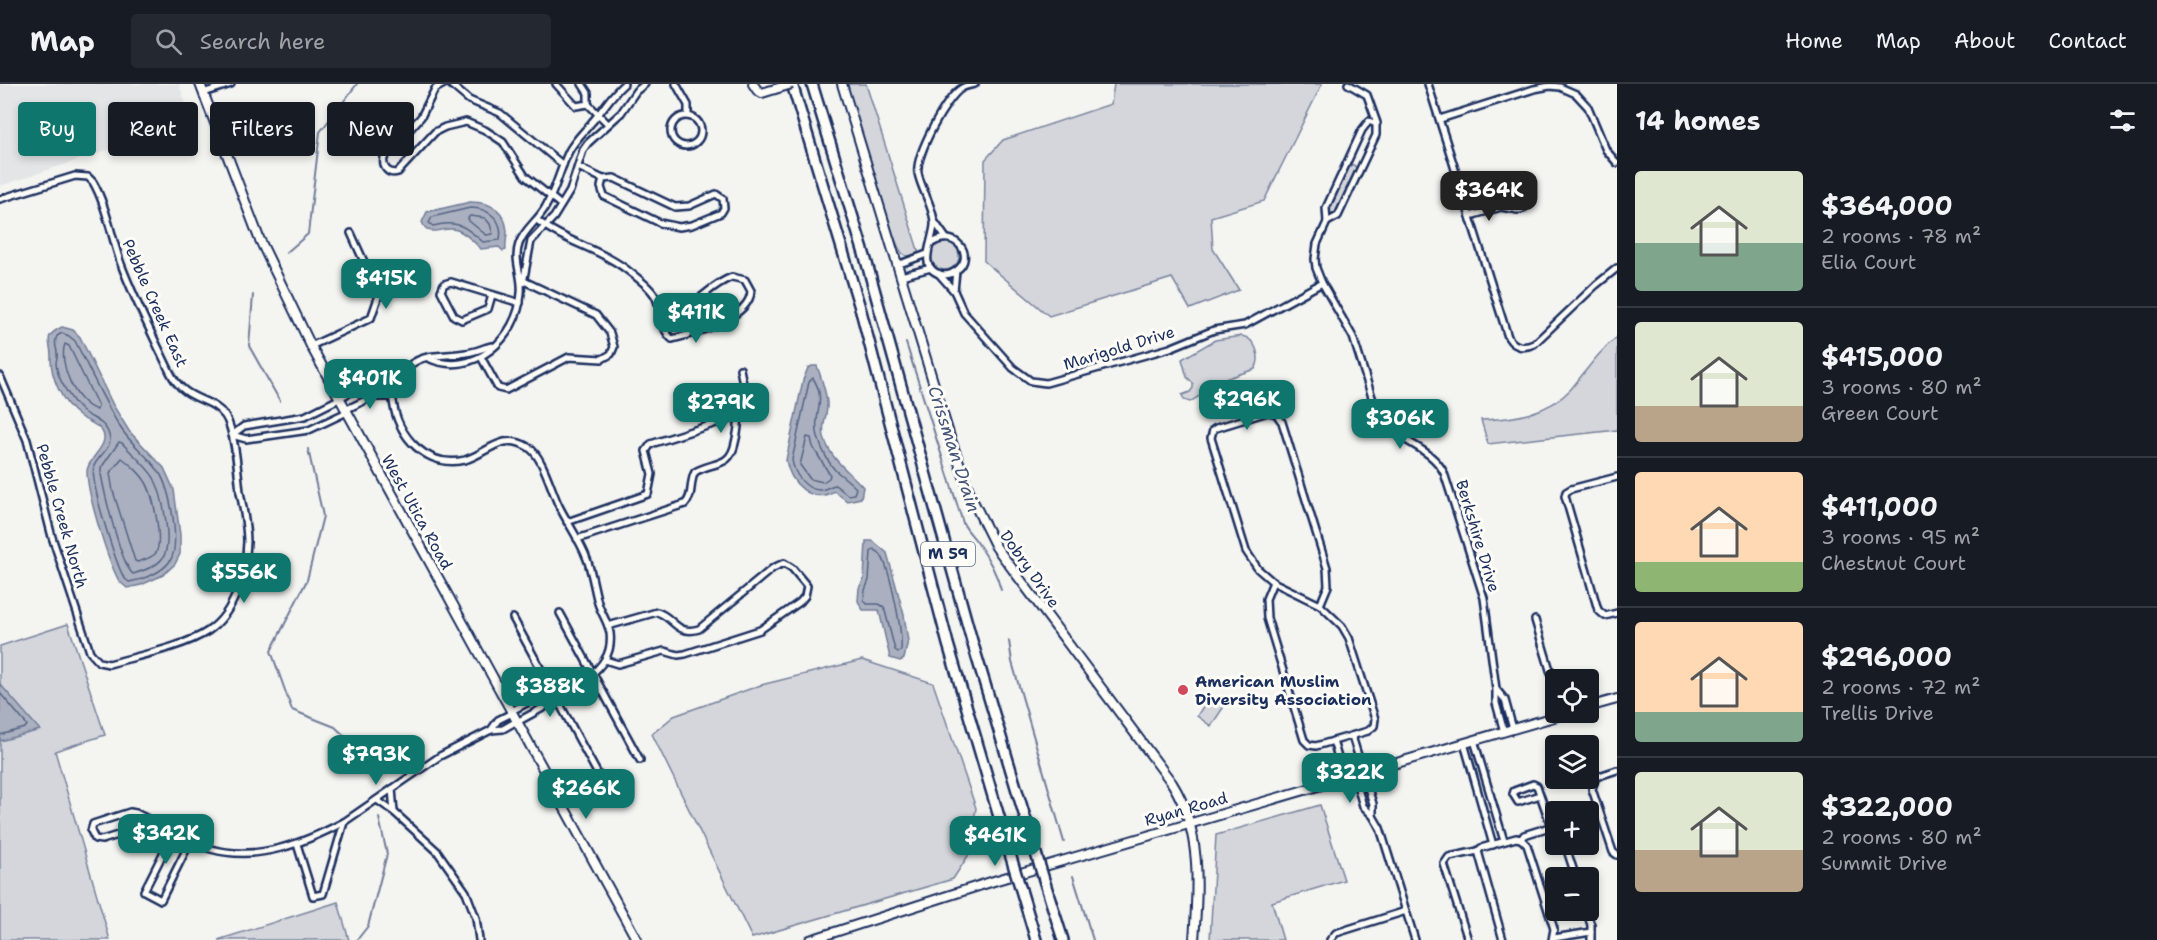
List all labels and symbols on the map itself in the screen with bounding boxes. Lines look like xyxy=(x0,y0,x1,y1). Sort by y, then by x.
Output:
pin: $364K xyxy=(1447,171,1531,222)
street label: Pebble Creek East xyxy=(117,236,193,370)
pin: $415K xyxy=(344,259,428,310)
pin: $411K xyxy=(654,293,738,344)
street label: Marigold Drive xyxy=(1061,321,1177,375)
pin: $401K xyxy=(328,359,412,410)
pin: $296K xyxy=(1205,380,1289,431)
pin: $279K xyxy=(679,383,763,434)
water label: Crissman Drain xyxy=(922,383,986,515)
pin: $306K xyxy=(1358,399,1442,450)
street label: Pebble Creek North xyxy=(31,441,93,591)
street label: West Utica Road xyxy=(377,451,457,573)
street label: Berkshire Drive xyxy=(1451,477,1505,595)
street label: Dobry Drive xyxy=(995,526,1065,612)
road number: M 59 xyxy=(921,542,975,566)
pin: $556K xyxy=(202,553,286,604)
pin: $388K xyxy=(508,667,592,718)
place label: American Muslim Diversity Association xyxy=(1195,671,1372,710)
marker: American Muslim Diversity Association xyxy=(1176,683,1190,697)
pin: $793K xyxy=(334,735,418,786)
pin: $322K xyxy=(1308,753,1392,804)
pin: $266K xyxy=(544,769,628,820)
street label: Ryan Road xyxy=(1142,787,1230,831)
pin: $342K xyxy=(124,814,208,865)
pin: $461K xyxy=(953,816,1037,867)

